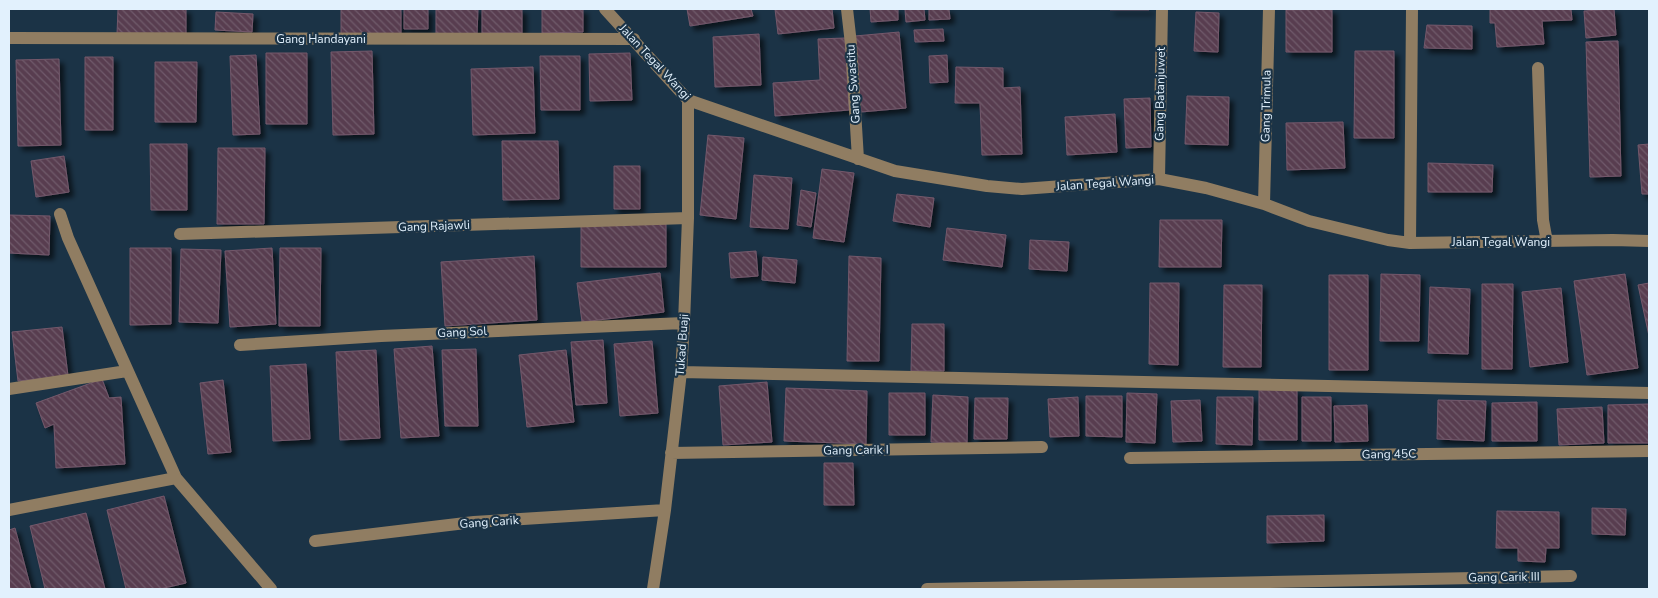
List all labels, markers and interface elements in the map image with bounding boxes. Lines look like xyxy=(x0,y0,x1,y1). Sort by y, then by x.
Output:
street label: Jalan Tegal Wangi xyxy=(615,20,694,103)
street label: Gang Handayani xyxy=(276,31,366,47)
street label: Gang Swastitu xyxy=(842,44,864,124)
street label: Gang Batanjuwet xyxy=(1151,46,1169,141)
street label: Gang Trimula xyxy=(1257,70,1275,142)
street label: Jalan Tegal Wangi xyxy=(1054,172,1155,194)
street label: Gang Rajawli xyxy=(398,217,470,235)
street label: Jalan Tegal Wangi xyxy=(1451,234,1550,250)
street label: Tukad Buaji xyxy=(672,313,692,377)
street label: Gang Sol xyxy=(437,323,488,341)
street label: Gang Carik I xyxy=(823,441,889,459)
street label: Gang 45C xyxy=(1362,446,1416,462)
street label: Gang Carik xyxy=(459,512,520,532)
street label: Gang Carik III xyxy=(1468,568,1540,586)

